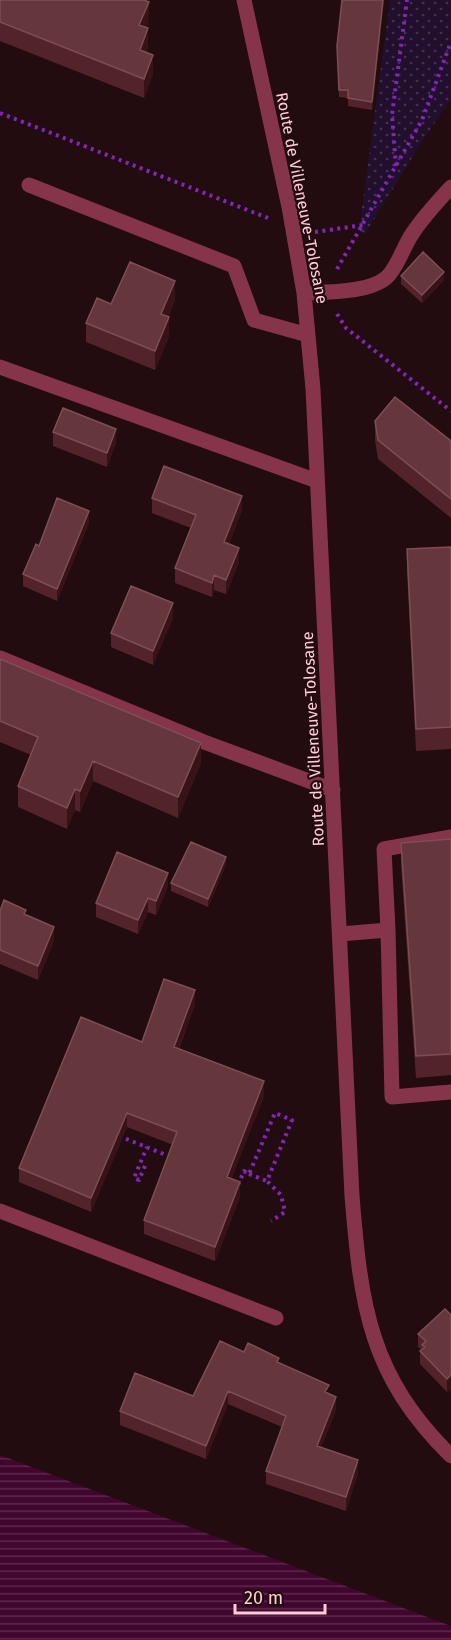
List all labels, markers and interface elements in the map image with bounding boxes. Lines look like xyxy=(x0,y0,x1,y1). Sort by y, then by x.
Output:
street label: Route de Villeneuve-Tolosane xyxy=(272,91,332,305)
street label: Route de Villeneuve-Tolosane xyxy=(298,631,328,847)
scale bar xyxy=(235,1577,325,1615)
text: 20 m xyxy=(244,1587,283,1609)

